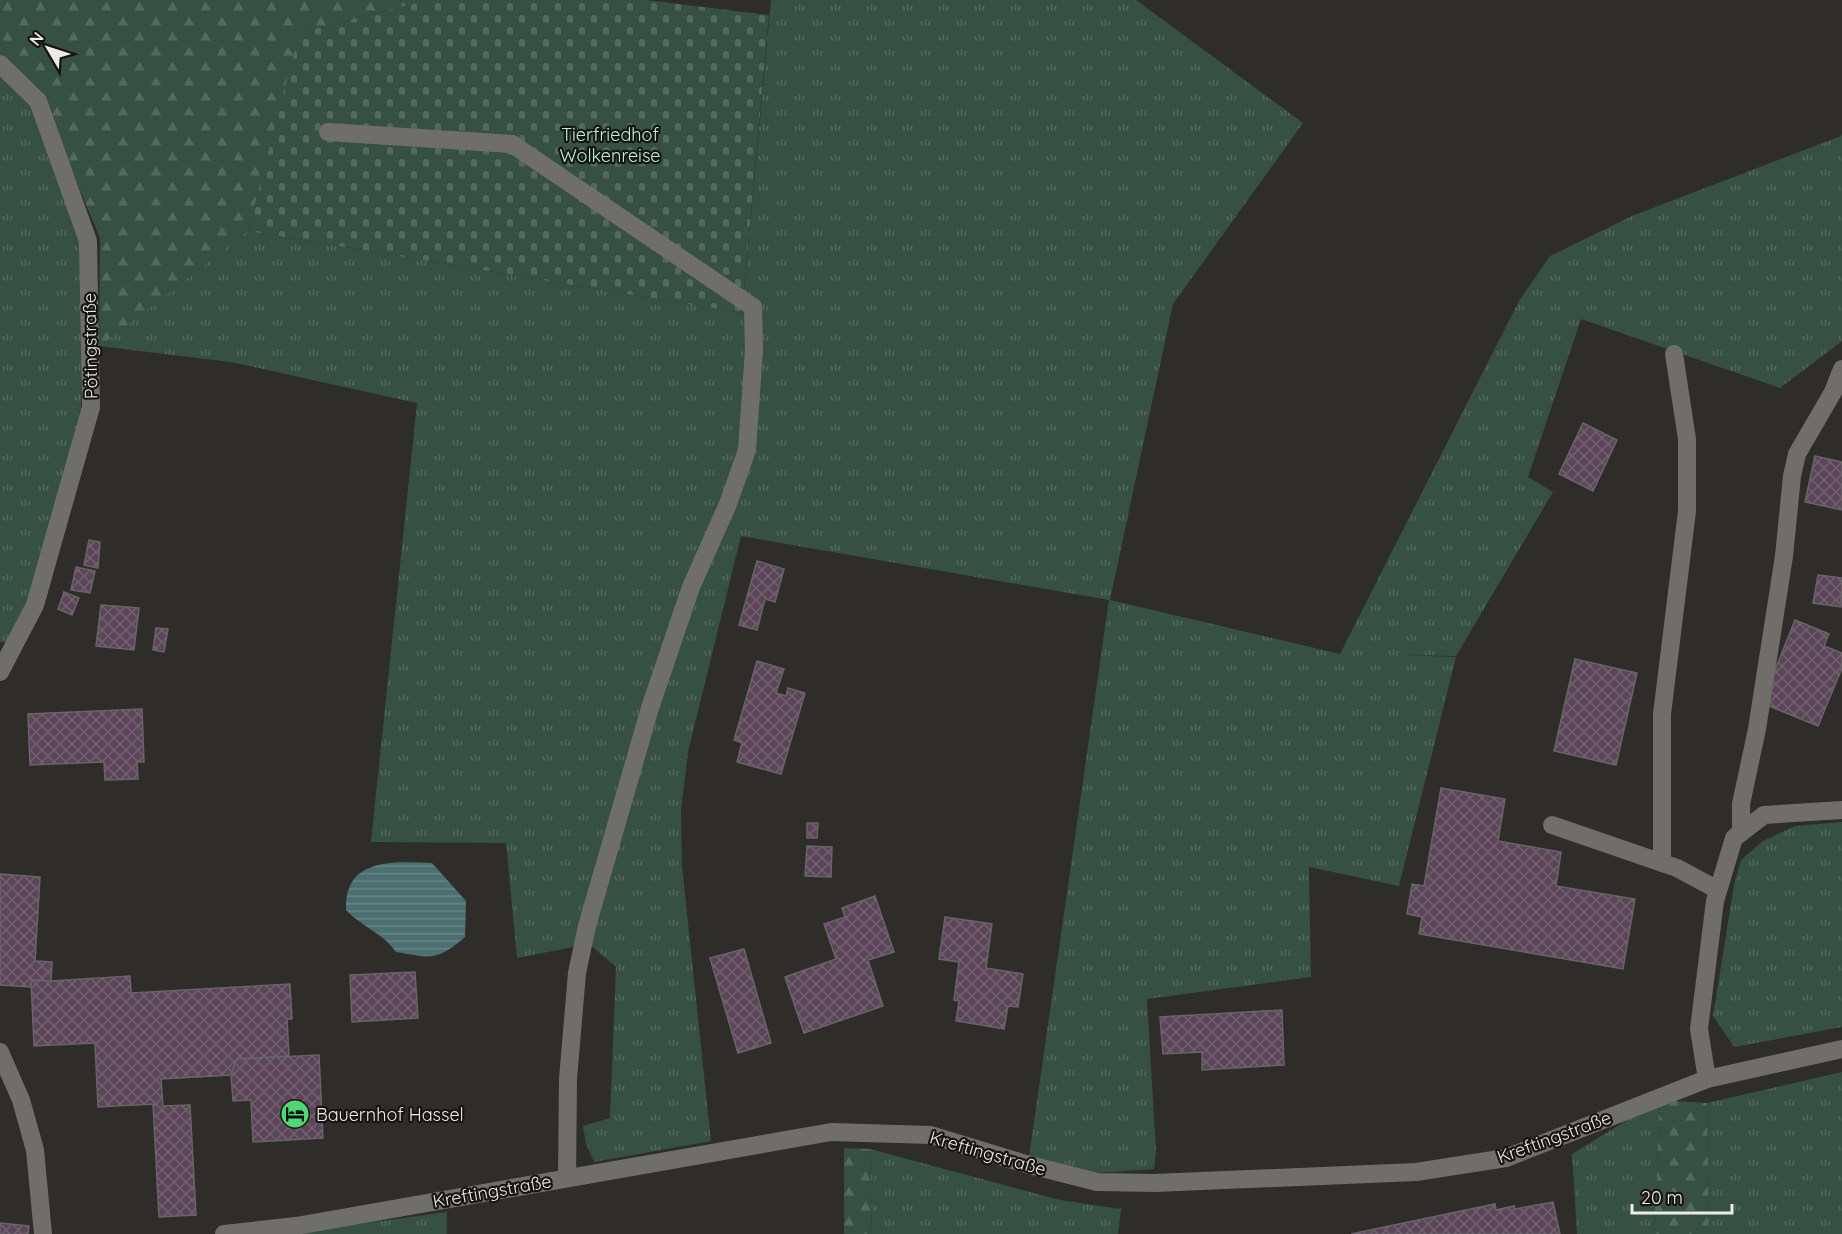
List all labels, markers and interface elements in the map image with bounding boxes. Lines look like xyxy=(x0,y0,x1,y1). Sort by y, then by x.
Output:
north arrow xyxy=(18,18,78,78)
text: N xyxy=(25,28,48,49)
park label: Tierfriedhof Wolkenreise xyxy=(559,123,661,167)
street label: Pötingstraße xyxy=(78,293,102,399)
hotel icon: Bauernhof Hassel xyxy=(279,1098,311,1130)
place label: Bauernhof Hassel xyxy=(316,1103,464,1126)
street label: Kreftingstraße xyxy=(1494,1106,1614,1168)
street label: Kreftingstraße xyxy=(927,1125,1049,1181)
street label: Kreftingstraße xyxy=(431,1169,553,1213)
scale bar xyxy=(1632,1177,1732,1215)
text: 20 m xyxy=(1641,1186,1683,1209)

